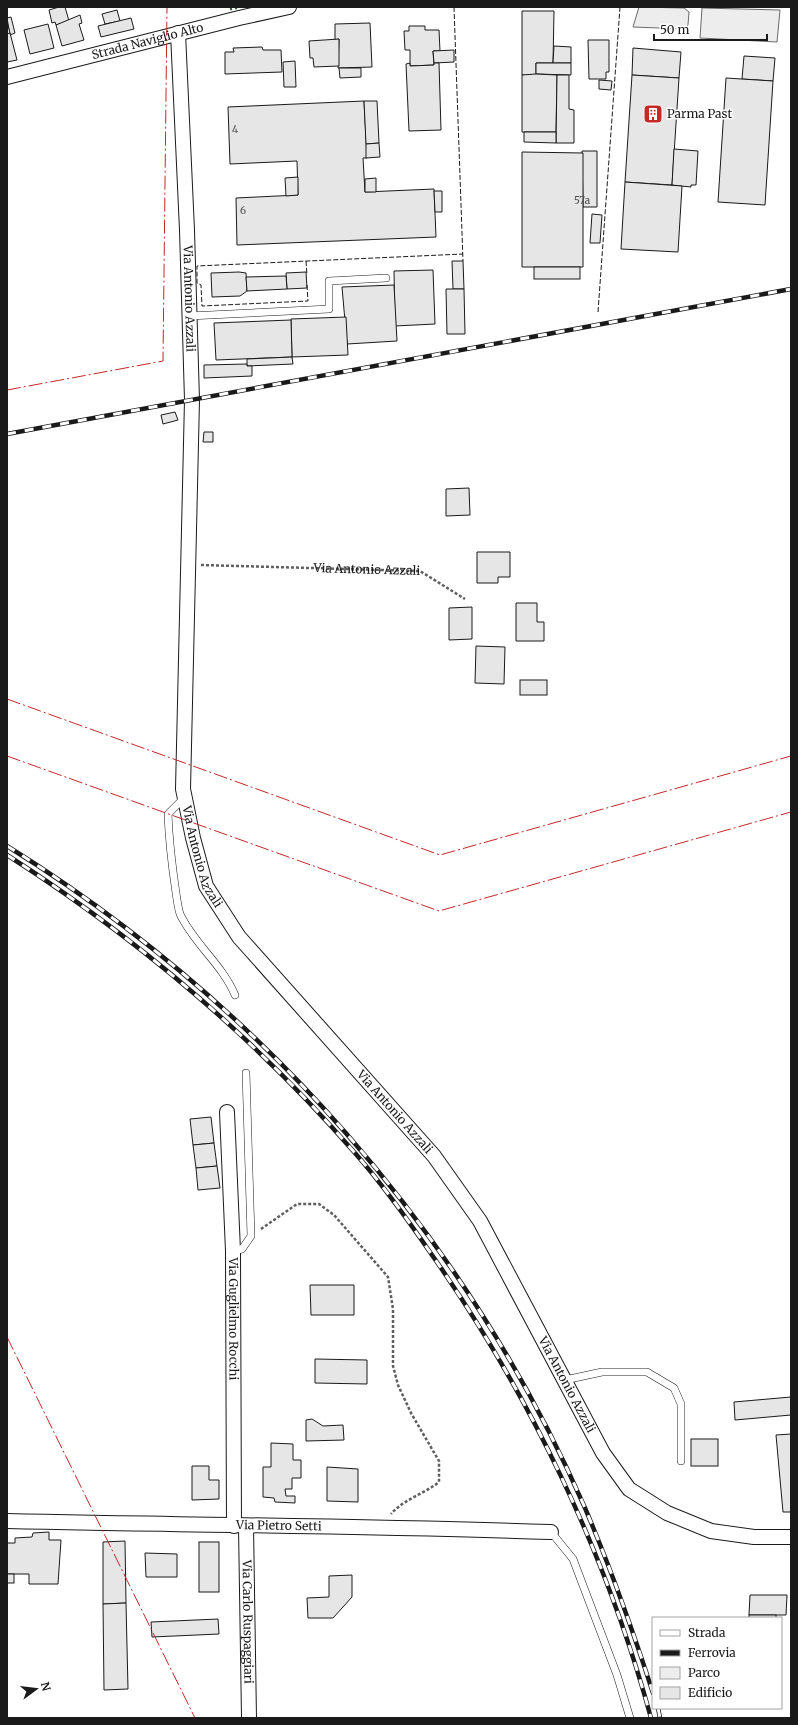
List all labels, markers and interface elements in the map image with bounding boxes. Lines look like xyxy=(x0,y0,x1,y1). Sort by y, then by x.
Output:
scale bar xyxy=(654,16,767,42)
street label: Strada Naviglio Alto xyxy=(90,19,205,62)
text: 50 m xyxy=(660,22,689,37)
building icon: Parma Past xyxy=(642,103,664,125)
place label: Parma Past xyxy=(667,106,732,121)
house number: 4 xyxy=(232,123,238,136)
house number: 57a xyxy=(574,194,591,207)
house number: 6 xyxy=(240,204,246,217)
street label: Via Antonio Azzali xyxy=(180,244,199,352)
street label: Via Antonio Azzali xyxy=(312,560,421,578)
street label: Via Antonio Azzali xyxy=(179,803,226,910)
street label: Via Antonio Azzali xyxy=(353,1066,436,1156)
street label: Via Guglielmo Rocchi xyxy=(226,1256,241,1380)
street label: Via Antonio Azzali xyxy=(535,1333,599,1435)
street label: Via Pietro Setti xyxy=(235,1517,322,1533)
street label: Via Carlo Ruspaggiari xyxy=(240,1559,256,1684)
legend xyxy=(652,1617,782,1709)
text: Strada xyxy=(688,1625,726,1640)
text: Ferrovia xyxy=(688,1645,736,1660)
text: Parco xyxy=(688,1665,720,1680)
north arrow xyxy=(16,1669,56,1709)
text: N xyxy=(38,1680,54,1693)
text: Edificio xyxy=(688,1685,732,1700)

